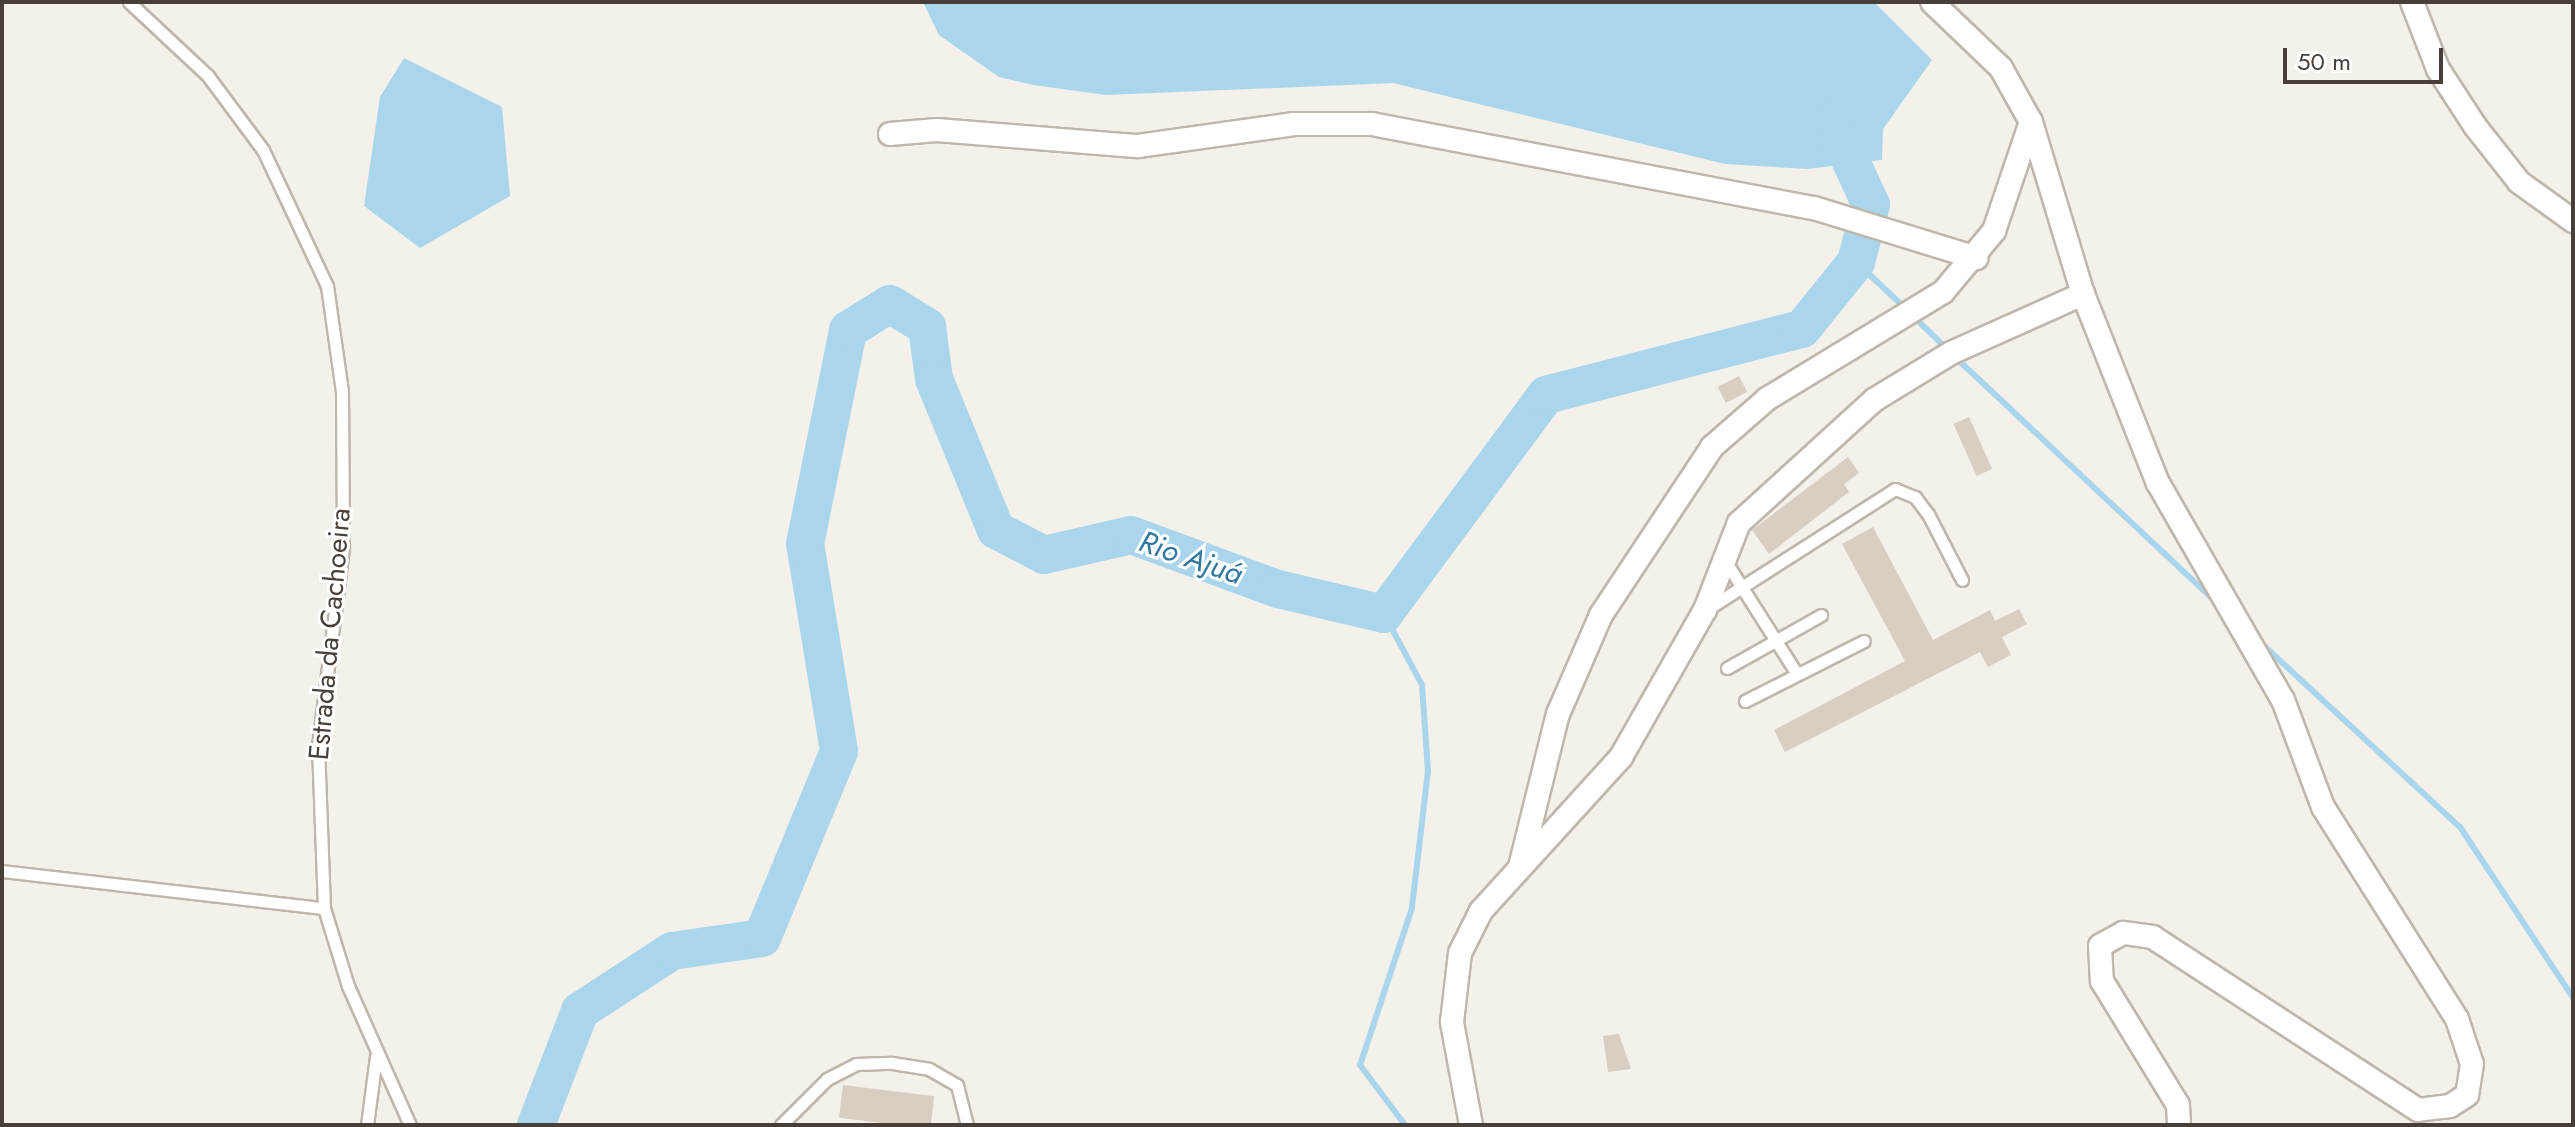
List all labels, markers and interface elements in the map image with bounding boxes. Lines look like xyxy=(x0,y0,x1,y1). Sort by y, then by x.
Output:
scale bar xyxy=(2287,32,2447,82)
text: 50 m xyxy=(2297,44,2351,79)
street label: Estrada da Cachoeira xyxy=(302,507,358,761)
water label: Rio Ajuá xyxy=(1134,524,1248,592)

